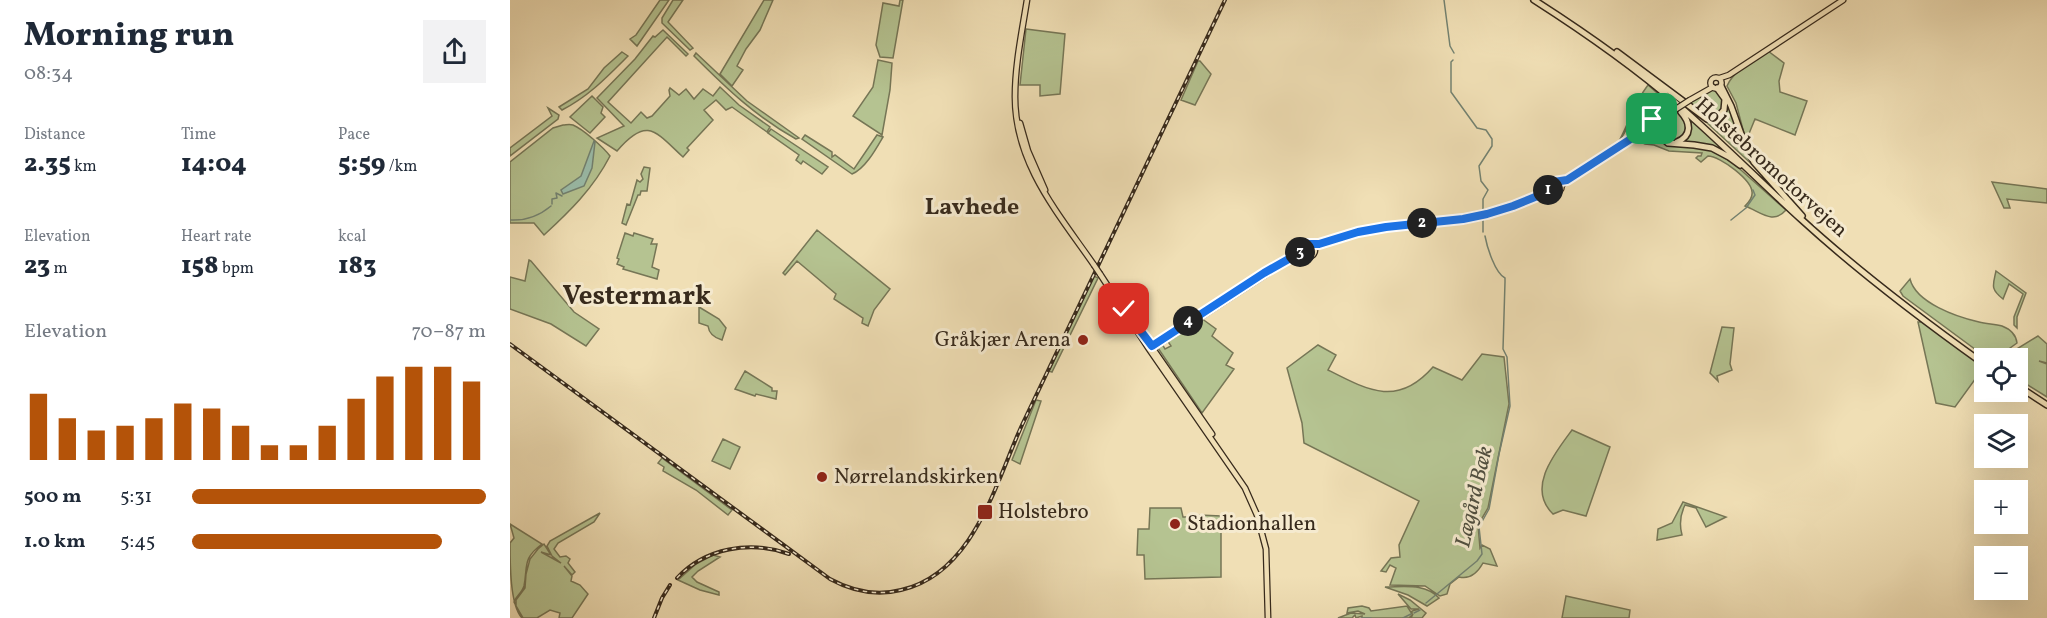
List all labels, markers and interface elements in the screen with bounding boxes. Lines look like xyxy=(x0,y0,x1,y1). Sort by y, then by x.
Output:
text: Morning run xyxy=(24,14,234,60)
button: share xyxy=(423,20,486,83)
text: 08:34 xyxy=(24,60,73,88)
street label: Holstebromotorvejen xyxy=(1688,91,1854,245)
pin xyxy=(1626,93,1677,144)
icon: arrive xyxy=(1635,102,1668,135)
text: Distance xyxy=(24,124,85,146)
text: Time xyxy=(181,124,216,146)
text: Pace xyxy=(338,124,370,146)
text: 2.35 xyxy=(24,146,71,182)
text: 14:04 xyxy=(181,146,247,182)
text: 5:59 xyxy=(338,146,386,182)
text: km xyxy=(71,156,97,178)
text: /km xyxy=(386,156,417,178)
pin: 1 xyxy=(1533,175,1563,205)
text: 1 xyxy=(1545,179,1551,201)
district label: Lavhede xyxy=(925,191,1019,225)
pin: 2 xyxy=(1407,208,1437,238)
text: 2 xyxy=(1418,212,1426,234)
text: Elevation xyxy=(24,226,91,248)
text: Heart rate xyxy=(181,226,252,248)
text: kcal xyxy=(338,226,366,248)
pin: 3 xyxy=(1285,237,1315,267)
text: 3 xyxy=(1296,241,1304,263)
text: 23 xyxy=(24,248,50,284)
text: 158 xyxy=(181,248,219,284)
text: 183 xyxy=(338,248,376,284)
text: m xyxy=(50,258,68,280)
text: bpm xyxy=(219,258,254,280)
district label: Vestermark xyxy=(563,278,711,316)
pin xyxy=(1098,283,1149,334)
icon: check xyxy=(1107,292,1140,325)
pin: 4 xyxy=(1173,306,1203,336)
text: 4 xyxy=(1183,310,1193,332)
text: Elevation xyxy=(24,318,107,346)
text: 70–87 m xyxy=(412,318,486,346)
place label: Gråkjær Arena xyxy=(935,326,1071,355)
marker: Gråkjær Arena xyxy=(1076,333,1090,347)
map controls xyxy=(1974,348,2028,600)
button: locate xyxy=(1974,348,2028,402)
button: layers xyxy=(1974,414,2028,468)
water label: Lægård Bæk xyxy=(1448,443,1502,551)
place label: Nørrelandskirken xyxy=(834,463,999,492)
marker: Nørrelandskirken xyxy=(815,470,829,484)
button: + xyxy=(1974,480,2028,534)
text: 500 m xyxy=(24,483,82,511)
text: 5:31 xyxy=(120,483,152,511)
place label: Holstebro xyxy=(998,498,1089,527)
marker: Holstebro xyxy=(976,503,994,521)
place label: Stadionhallen xyxy=(1187,510,1316,539)
marker: Stadionhallen xyxy=(1168,517,1182,531)
text: 1.0 km xyxy=(24,528,86,556)
text: 5:45 xyxy=(120,528,155,556)
button: − xyxy=(1974,546,2028,600)

